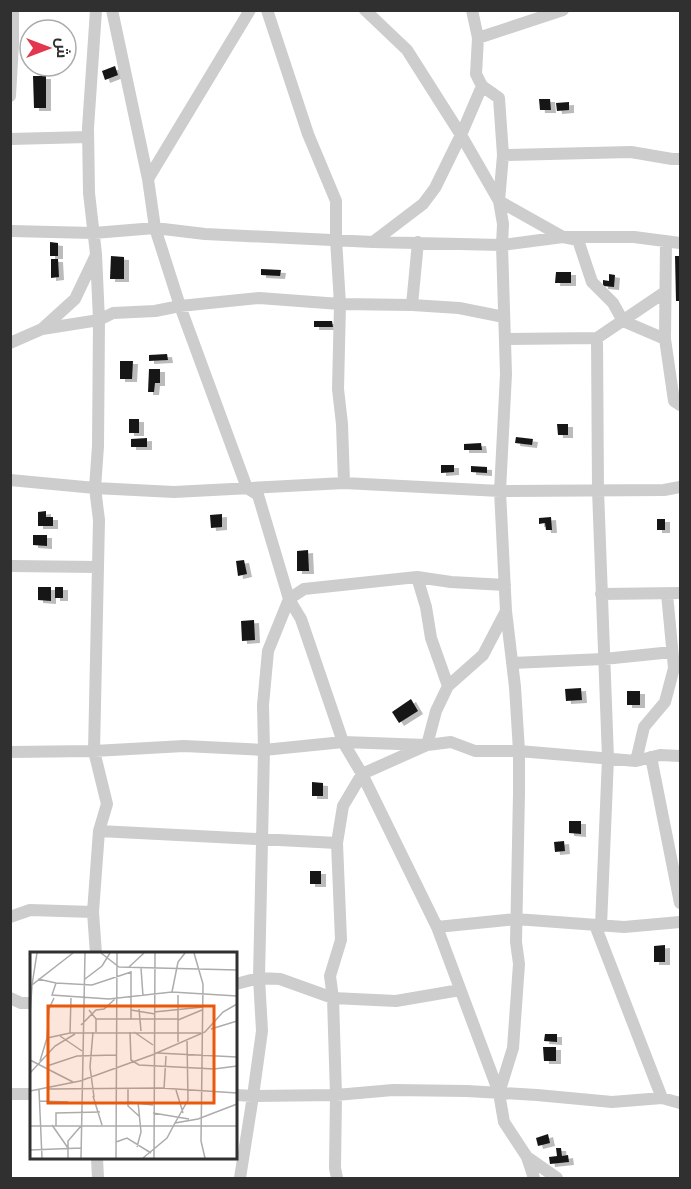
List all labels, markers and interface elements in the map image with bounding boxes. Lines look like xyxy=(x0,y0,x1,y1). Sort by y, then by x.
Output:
north arrow xyxy=(18,18,78,78)
text: ش xyxy=(53,38,72,58)
inset map xyxy=(30,952,237,1159)

